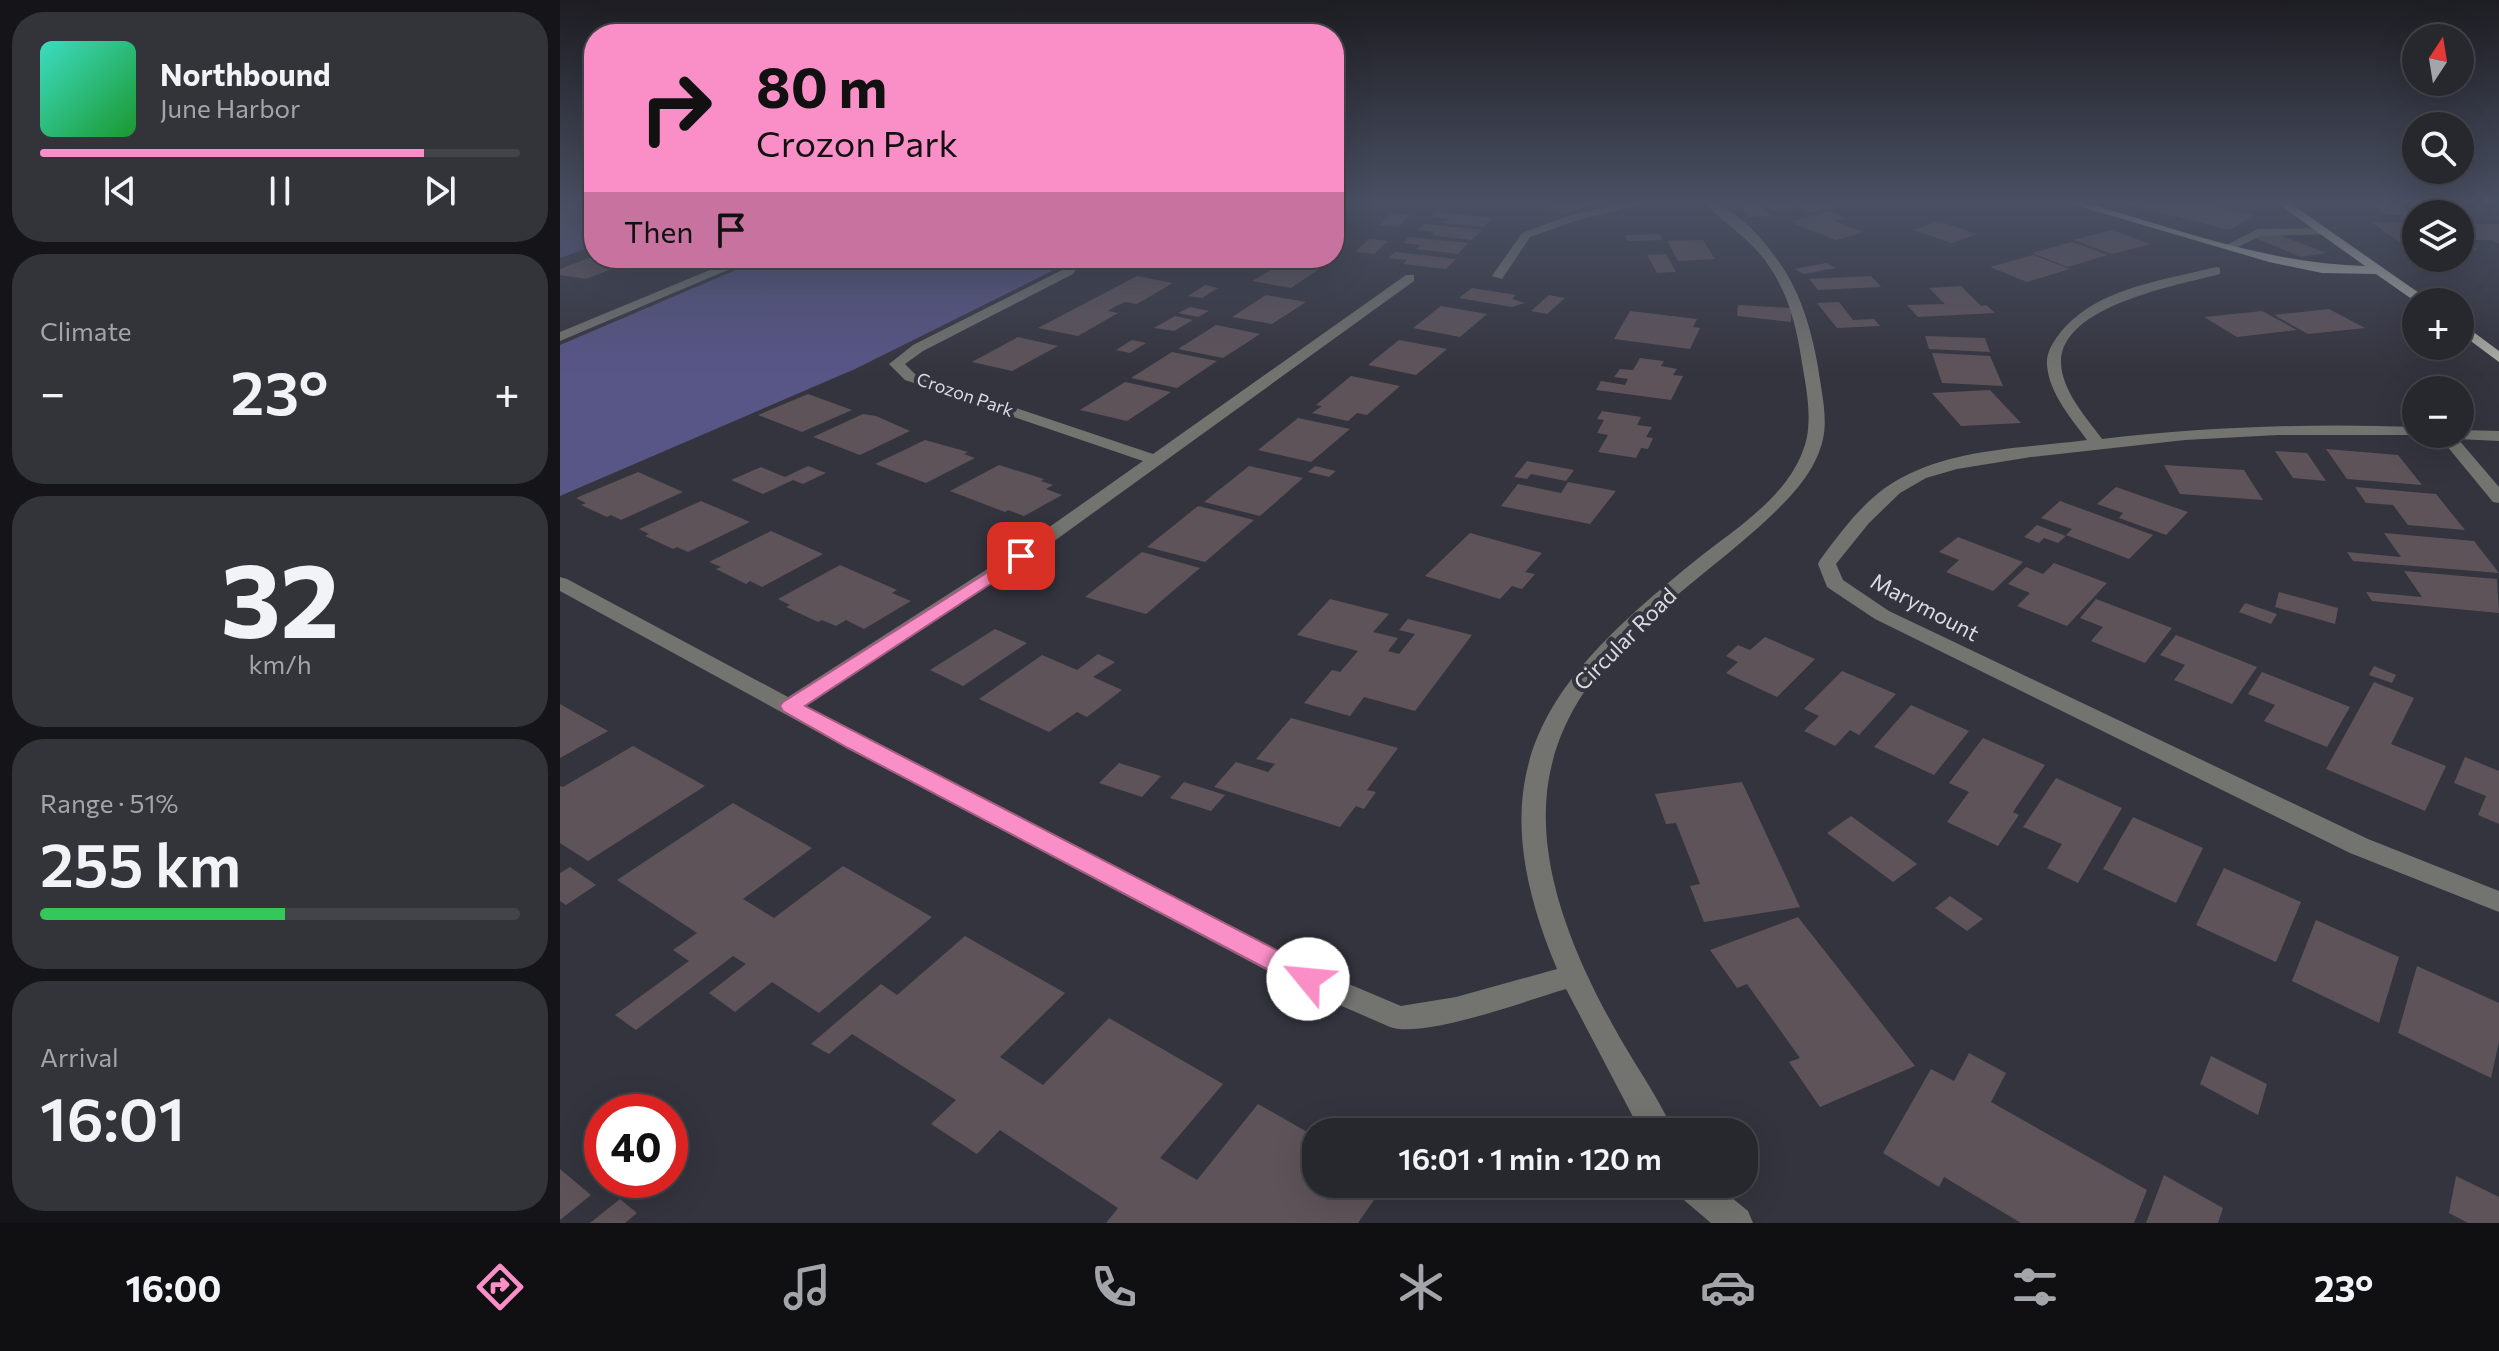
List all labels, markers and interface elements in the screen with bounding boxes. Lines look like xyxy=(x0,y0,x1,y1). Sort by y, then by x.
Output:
north arrow xyxy=(2402,24,2474,96)
map controls xyxy=(2402,24,2474,448)
text: 80 m xyxy=(756,51,887,120)
text: Northbound xyxy=(160,55,331,92)
icon: right xyxy=(624,56,728,160)
text: June Harbor xyxy=(160,92,300,123)
button: search xyxy=(2402,112,2474,184)
text: Crozon Park xyxy=(756,120,958,164)
icon: previous xyxy=(98,169,142,213)
icon: pause xyxy=(258,169,302,213)
icon: next xyxy=(418,169,462,213)
button: layers xyxy=(2402,200,2474,272)
icon: arrive xyxy=(709,208,753,252)
text: Then xyxy=(624,212,693,249)
button: + xyxy=(2402,288,2474,360)
text: Climate xyxy=(40,315,132,346)
text: 23° xyxy=(231,354,329,427)
text: − xyxy=(40,364,65,418)
text: + xyxy=(494,364,520,418)
street label: Crozon Park xyxy=(914,367,1017,421)
button: − xyxy=(2402,376,2474,448)
pin xyxy=(987,522,1055,590)
text: 32 xyxy=(220,532,340,659)
icon: arrive xyxy=(999,534,1043,578)
street label: Marymount xyxy=(1866,567,1984,646)
street label: Circular Road xyxy=(1568,582,1681,695)
text: km/h xyxy=(248,648,312,679)
text: Range · 51% xyxy=(40,787,178,818)
text: 255 km xyxy=(40,826,241,899)
position arrow xyxy=(1266,937,1350,1021)
text: Arrival xyxy=(40,1041,119,1072)
text: 16:01 xyxy=(40,1080,185,1153)
speed limit sign: 40 xyxy=(584,1094,688,1198)
text: 16:01 · 1 min · 120 m xyxy=(1398,1139,1662,1176)
icon: directions xyxy=(472,1259,528,1315)
icon: music xyxy=(779,1259,835,1315)
icon: phone xyxy=(1086,1259,1142,1315)
icon: climate xyxy=(1393,1259,1449,1315)
icon: car xyxy=(1700,1259,1756,1315)
icon: filters xyxy=(2007,1259,2063,1315)
text: 16:00 xyxy=(125,1265,221,1309)
text: 23° xyxy=(2314,1265,2373,1309)

